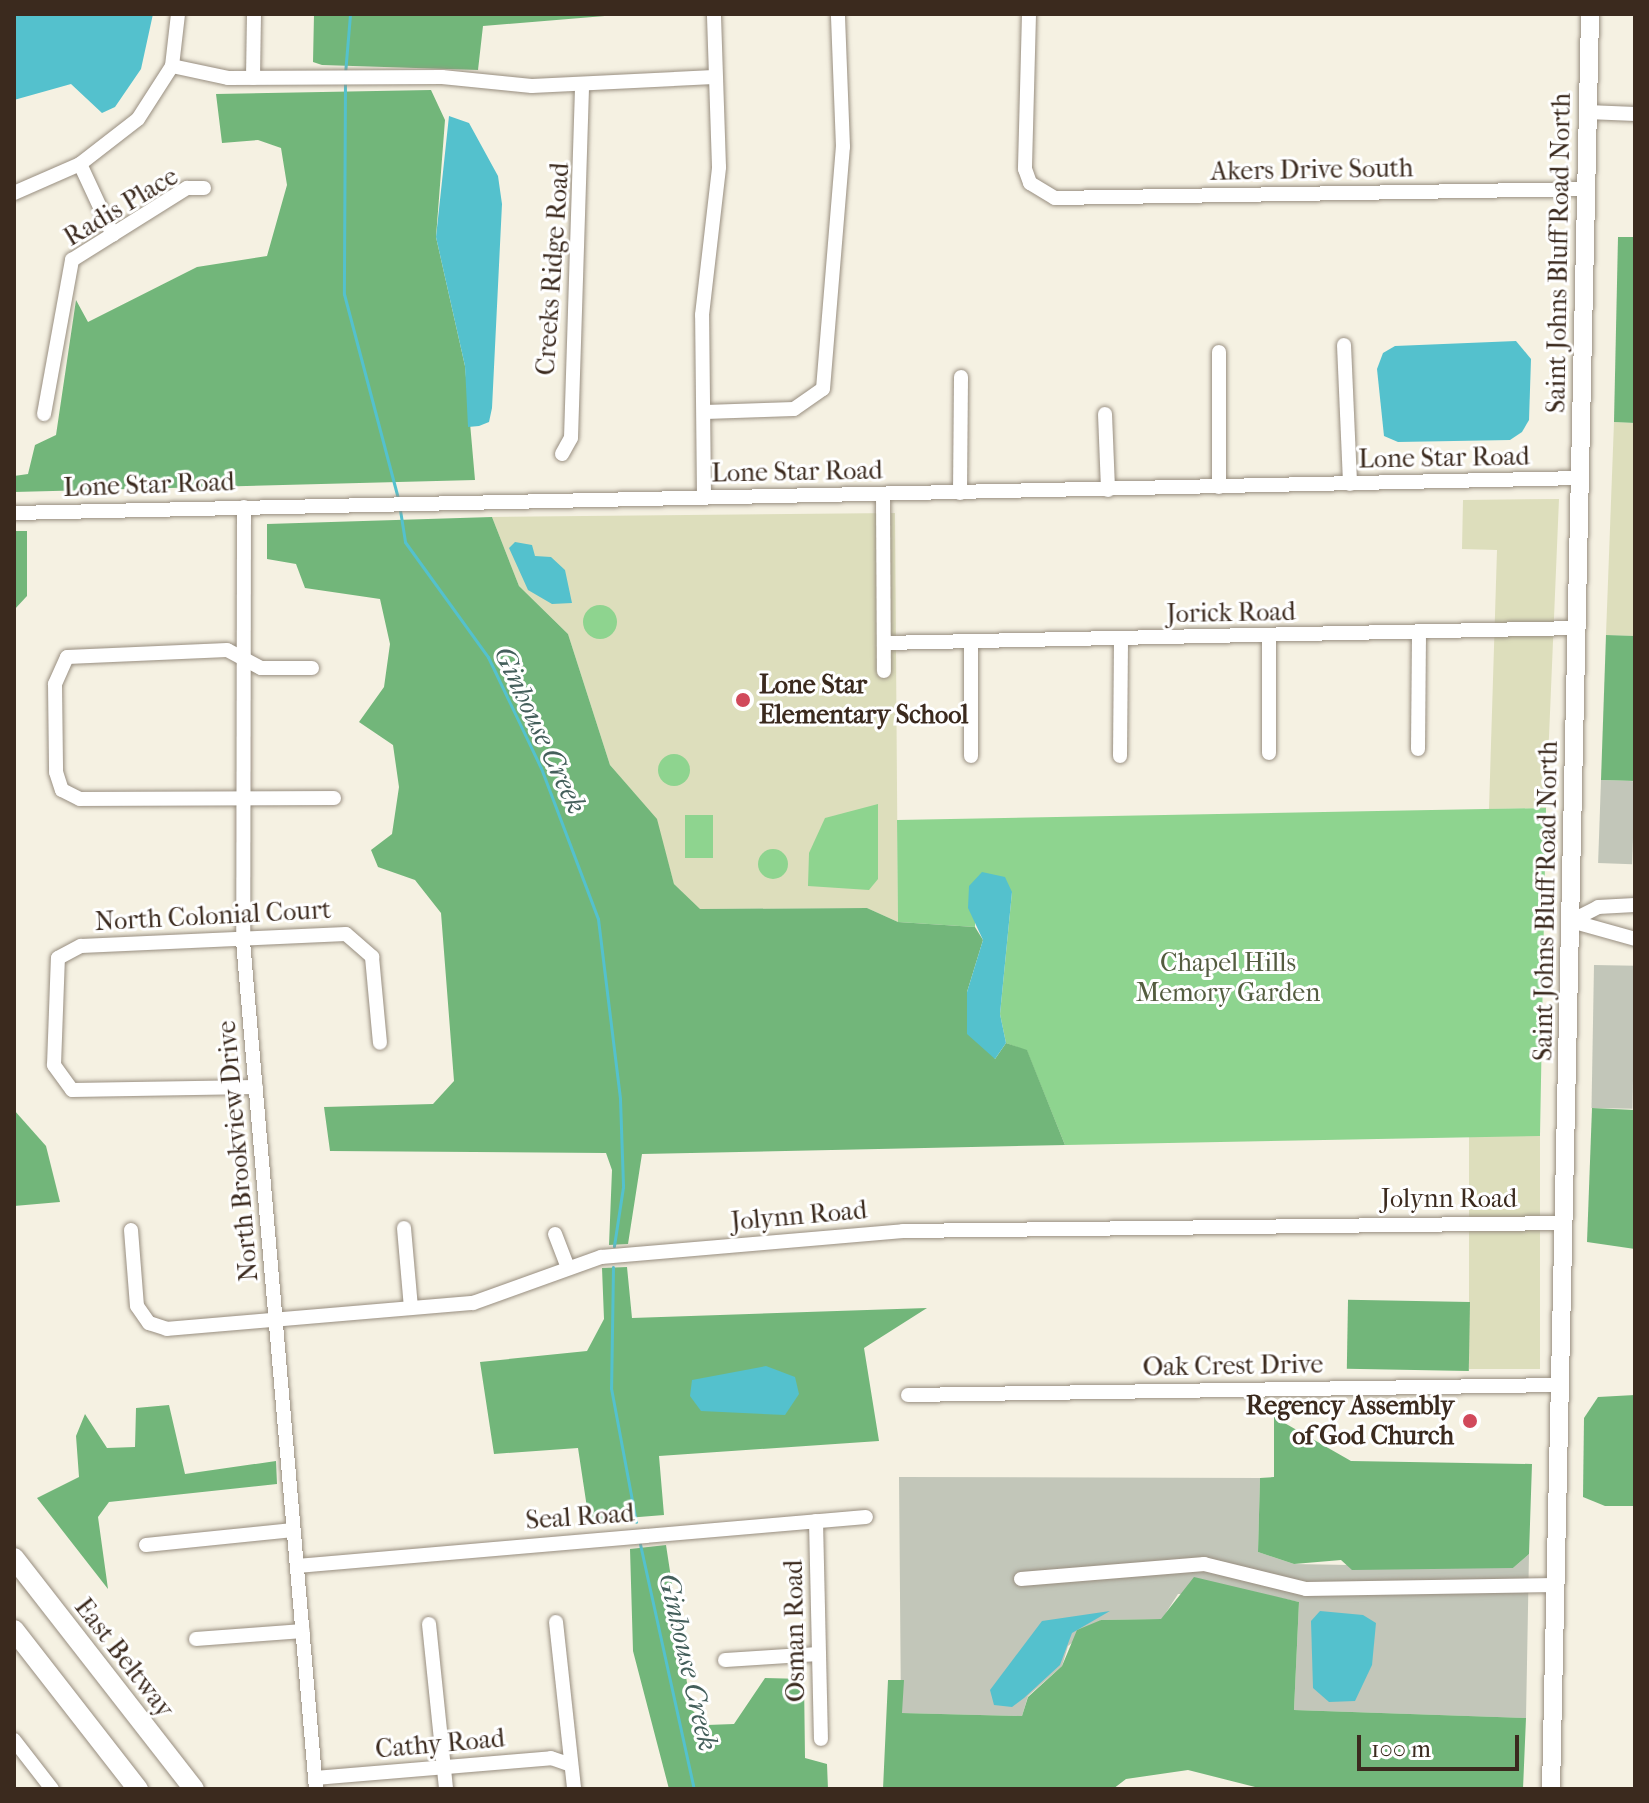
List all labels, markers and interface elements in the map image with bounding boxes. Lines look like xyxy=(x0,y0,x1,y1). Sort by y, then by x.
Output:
street label: Saint Johns Bluff Road North xyxy=(1541,93,1577,413)
street label: Akers Drive South xyxy=(1210,153,1414,187)
street label: Radis Place xyxy=(58,161,184,253)
street label: Creeks Ridge Road xyxy=(530,162,576,376)
street label: Lone Star Road xyxy=(1358,441,1530,475)
street label: Lone Star Road xyxy=(711,455,883,489)
street label: Lone Star Road xyxy=(63,466,235,504)
street label: Jorick Road xyxy=(1166,596,1296,630)
water label: Ginhouse Creek xyxy=(487,641,593,819)
place label: Lone Star Elementary School xyxy=(759,669,968,730)
marker: Lone Star Elementary School xyxy=(734,691,752,709)
street label: Saint Johns Bluff Road North xyxy=(1528,741,1564,1061)
street label: North Colonial Court xyxy=(94,894,332,938)
park label: Chapel Hills Memory Garden xyxy=(1136,947,1320,1008)
street label: North Brookview Drive xyxy=(211,1019,265,1283)
street label: Jolynn Road xyxy=(1381,1183,1517,1215)
street label: Jolynn Road xyxy=(730,1195,868,1237)
street label: Oak Crest Drive xyxy=(1142,1349,1324,1383)
place label: Regency Assembly of God Church xyxy=(1246,1390,1454,1452)
marker: Regency Assembly of God Church xyxy=(1461,1412,1479,1430)
street label: Seal Road xyxy=(525,1498,635,1536)
street label: Osman Road xyxy=(778,1560,812,1702)
water label: Ginhouse Creek xyxy=(651,1570,725,1754)
street label: East Beltway xyxy=(68,1592,180,1724)
scale bar xyxy=(1361,1719,1523,1769)
street label: Cathy Road xyxy=(374,1723,506,1765)
text: 100 m xyxy=(1371,1735,1431,1763)

